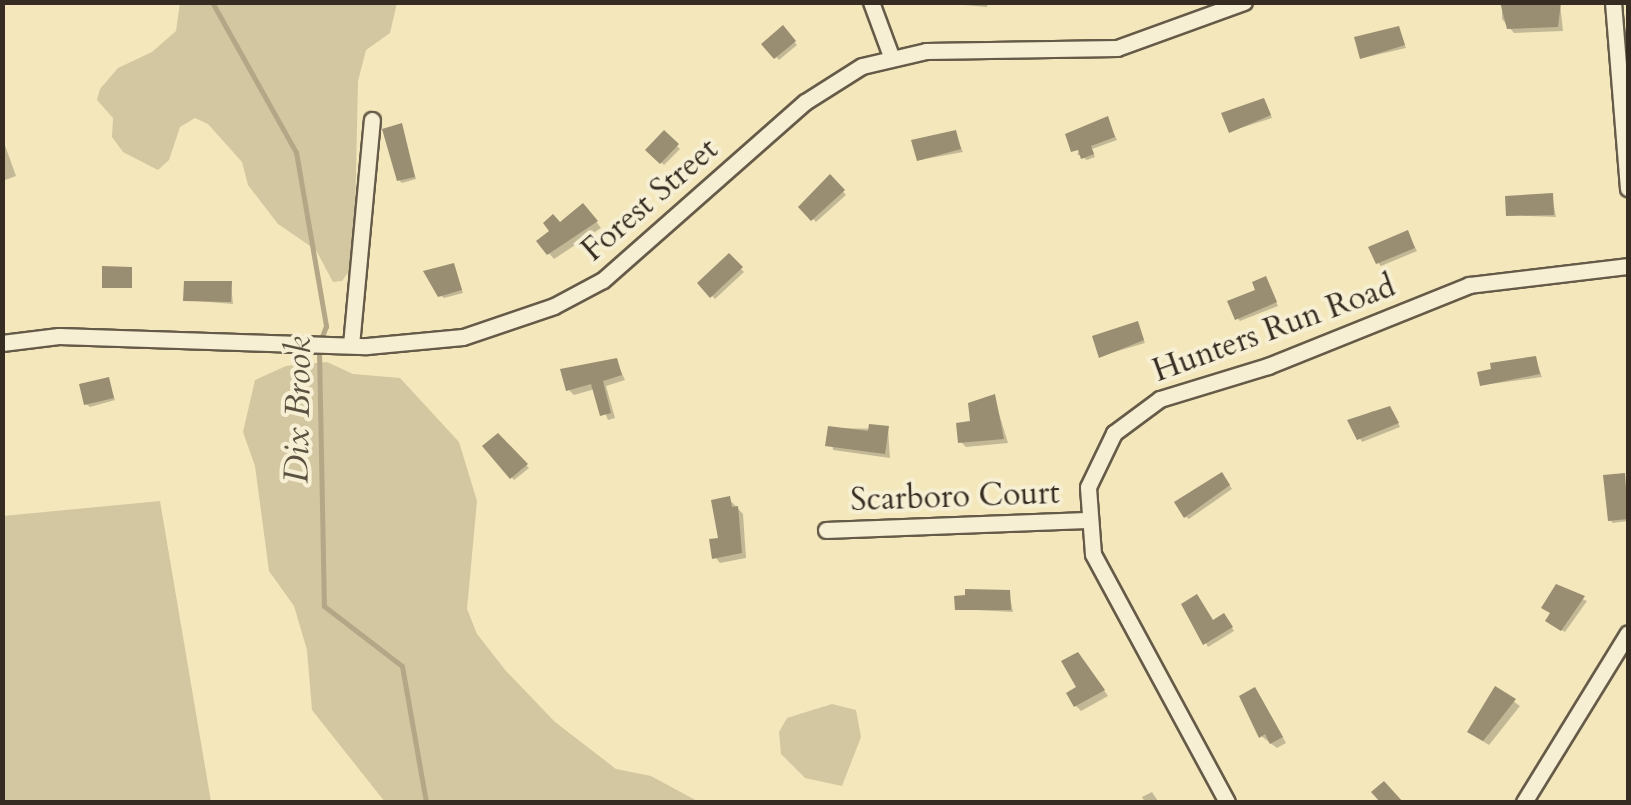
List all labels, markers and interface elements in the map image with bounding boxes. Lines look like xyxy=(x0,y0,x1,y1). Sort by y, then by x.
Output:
street label: Forest Street xyxy=(574,130,726,270)
street label: Hunters Run Road xyxy=(1148,267,1400,391)
water label: Dix Brook xyxy=(276,336,320,484)
street label: Scarboro Court xyxy=(850,474,1060,520)

